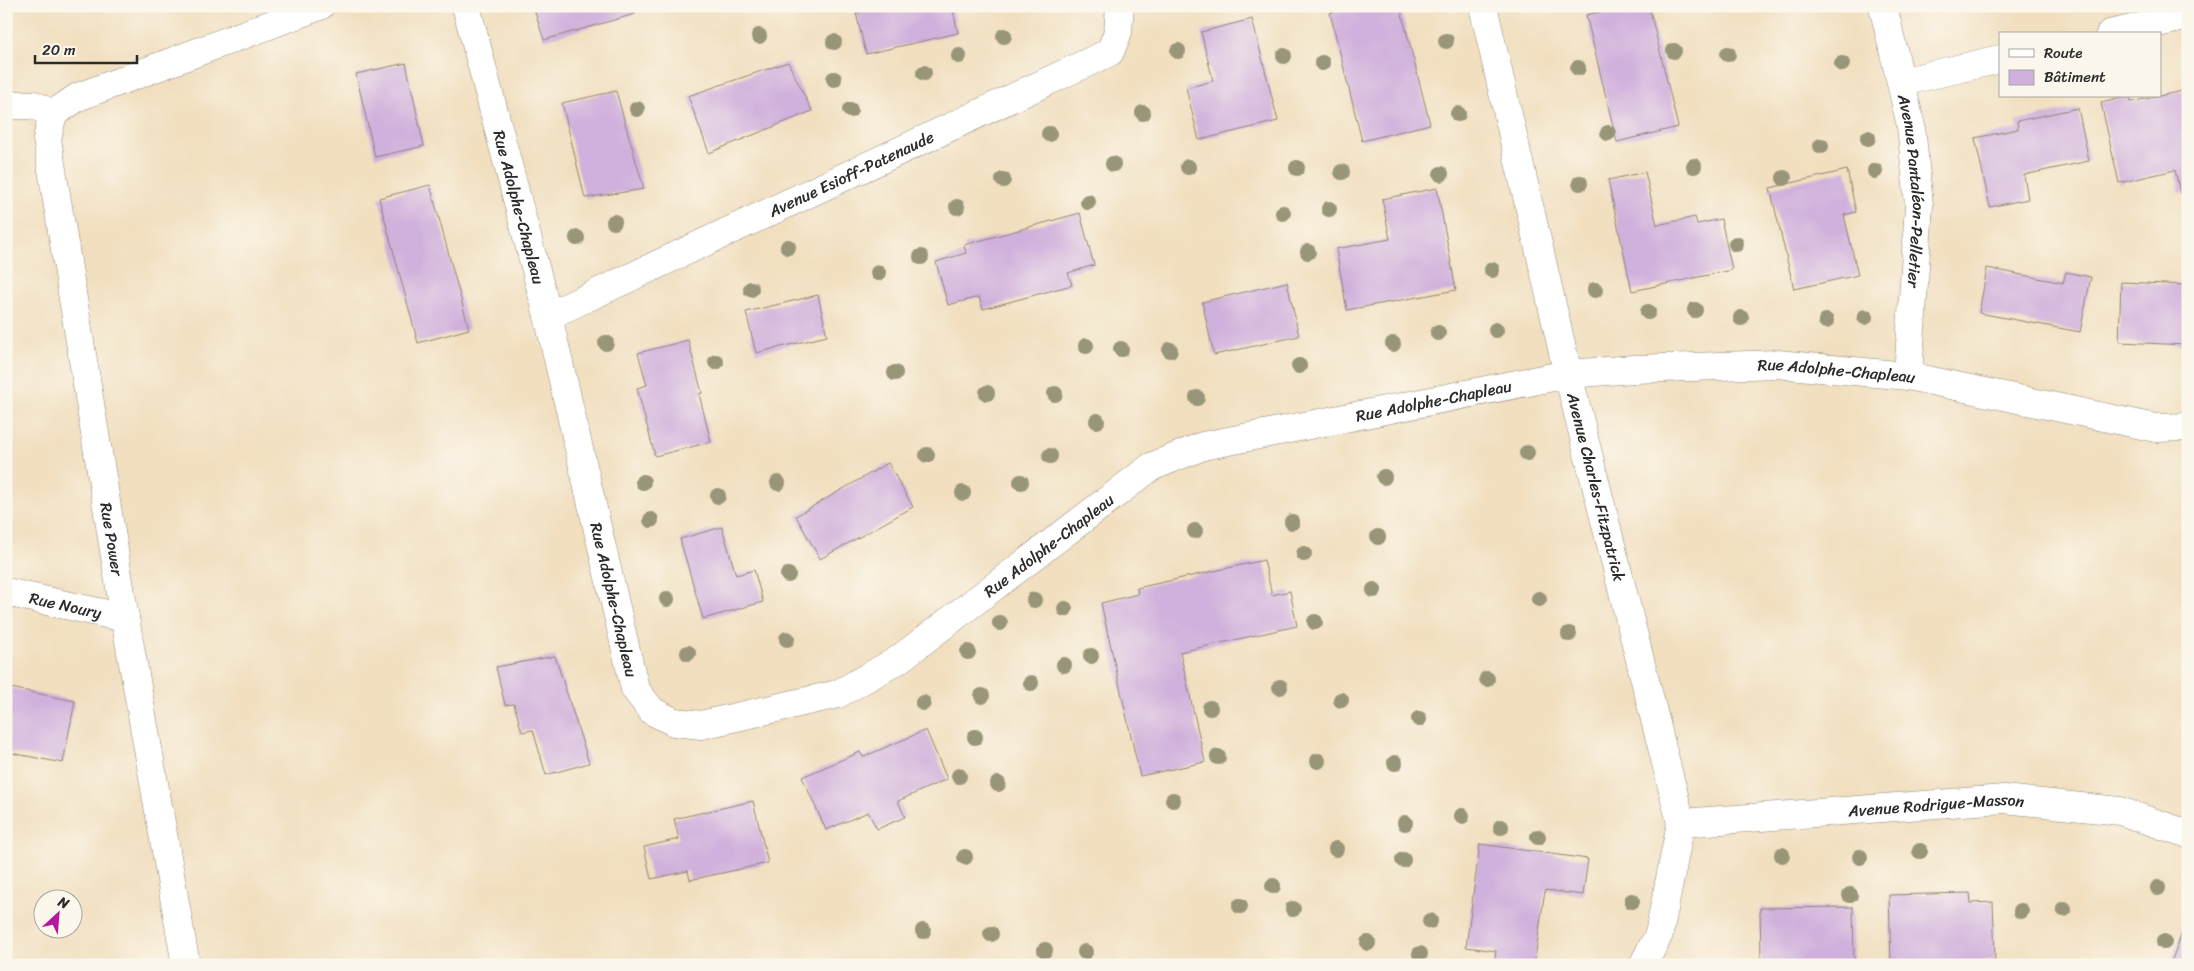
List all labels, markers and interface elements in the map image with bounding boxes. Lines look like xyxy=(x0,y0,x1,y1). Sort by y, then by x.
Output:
scale bar xyxy=(35,32,138,64)
legend xyxy=(1999,32,2162,98)
text: 20 m xyxy=(42,37,76,63)
text: Route xyxy=(2044,40,2083,66)
text: Bâtiment xyxy=(2044,64,2106,90)
street label: Avenue Pantaléon-Pelletier xyxy=(1889,90,1934,290)
street label: Avenue Esioff-Patenaude xyxy=(763,122,939,225)
street label: Rue Adolphe-Chapleau xyxy=(485,127,554,288)
street label: Rue Adolphe-Chapleau xyxy=(1757,349,1919,392)
street label: Rue Adolphe-Chapleau xyxy=(1353,371,1515,430)
street label: Avenue Charles-Fitzpatrick xyxy=(1558,388,1634,585)
street label: Rue Adolphe-Chapleau xyxy=(977,485,1121,605)
street label: Rue Power xyxy=(92,500,133,579)
street label: Rue Adolphe-Chapleau xyxy=(582,519,646,681)
street label: Rue Noury xyxy=(27,583,105,627)
street label: Avenue Rodrigue-Masson xyxy=(1846,784,2026,825)
north arrow xyxy=(32,888,82,938)
text: N xyxy=(53,889,74,916)

